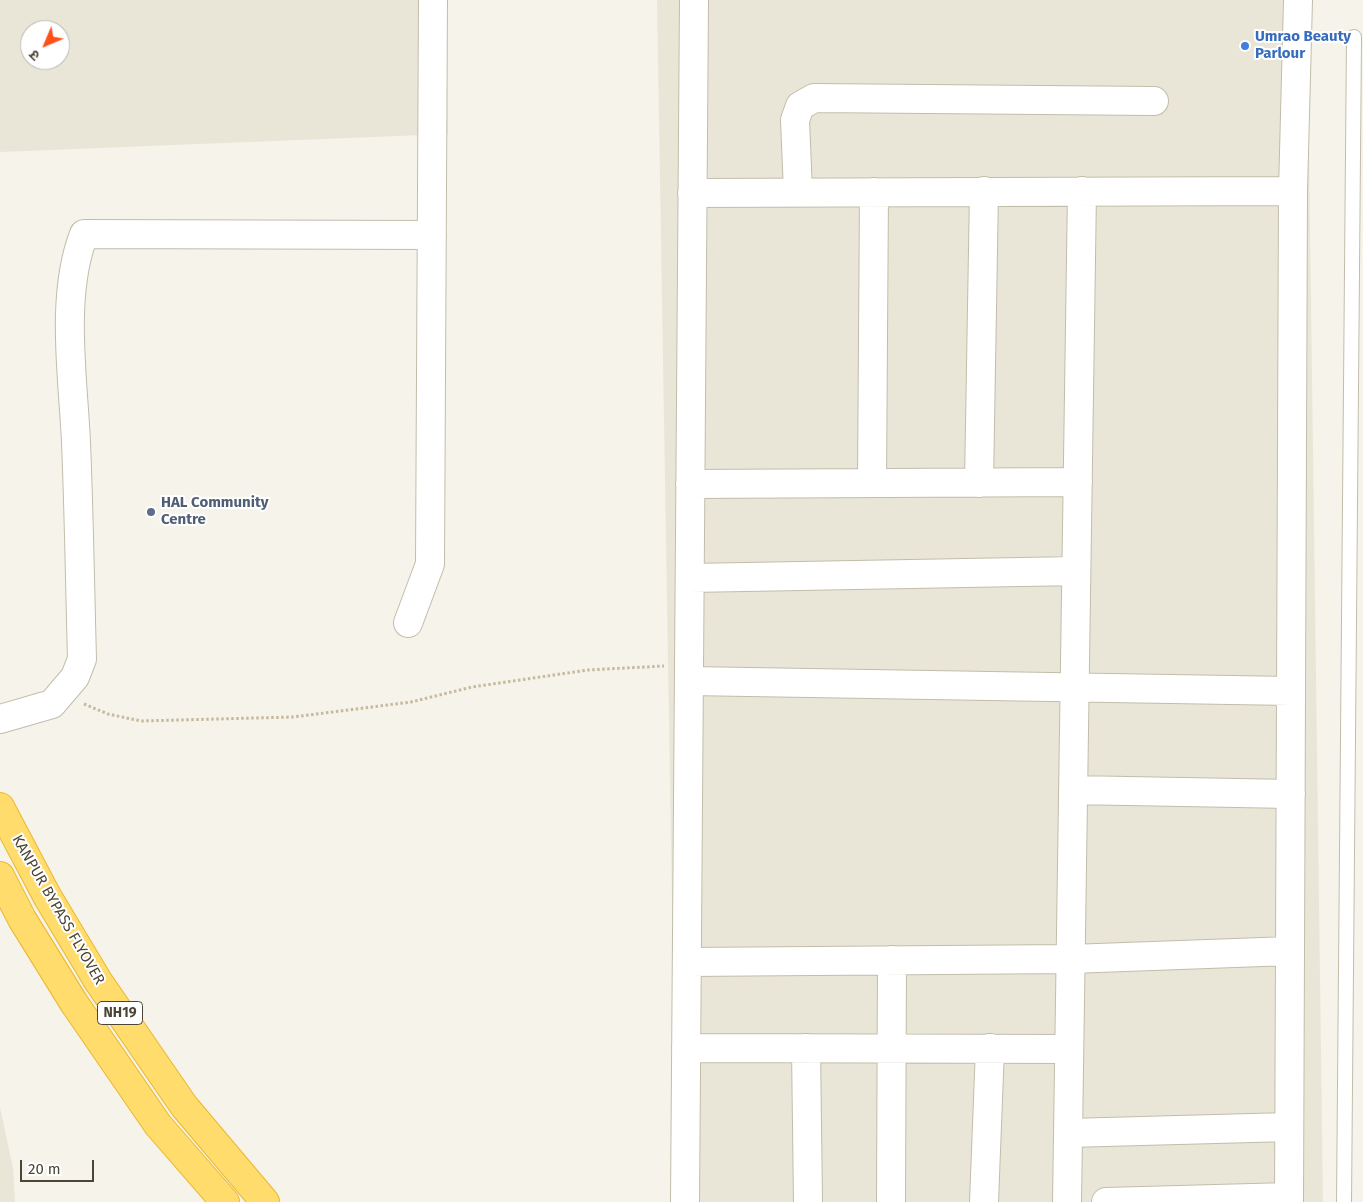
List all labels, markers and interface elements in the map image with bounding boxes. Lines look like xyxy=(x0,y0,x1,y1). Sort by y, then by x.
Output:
north arrow xyxy=(20,20,70,70)
place label: Umrao Beauty Parlour xyxy=(1255,28,1351,63)
marker: Umrao Beauty Parlour xyxy=(1239,40,1251,52)
text: उ xyxy=(26,46,44,64)
place label: HAL Community Centre xyxy=(161,494,268,529)
marker: HAL Community Centre xyxy=(145,506,157,518)
street label: KANPUR BYPASS FLYOVER xyxy=(8,832,108,988)
road number: NH19 xyxy=(98,1001,142,1024)
scale bar xyxy=(22,1150,96,1182)
text: 20 m xyxy=(28,1160,61,1178)

